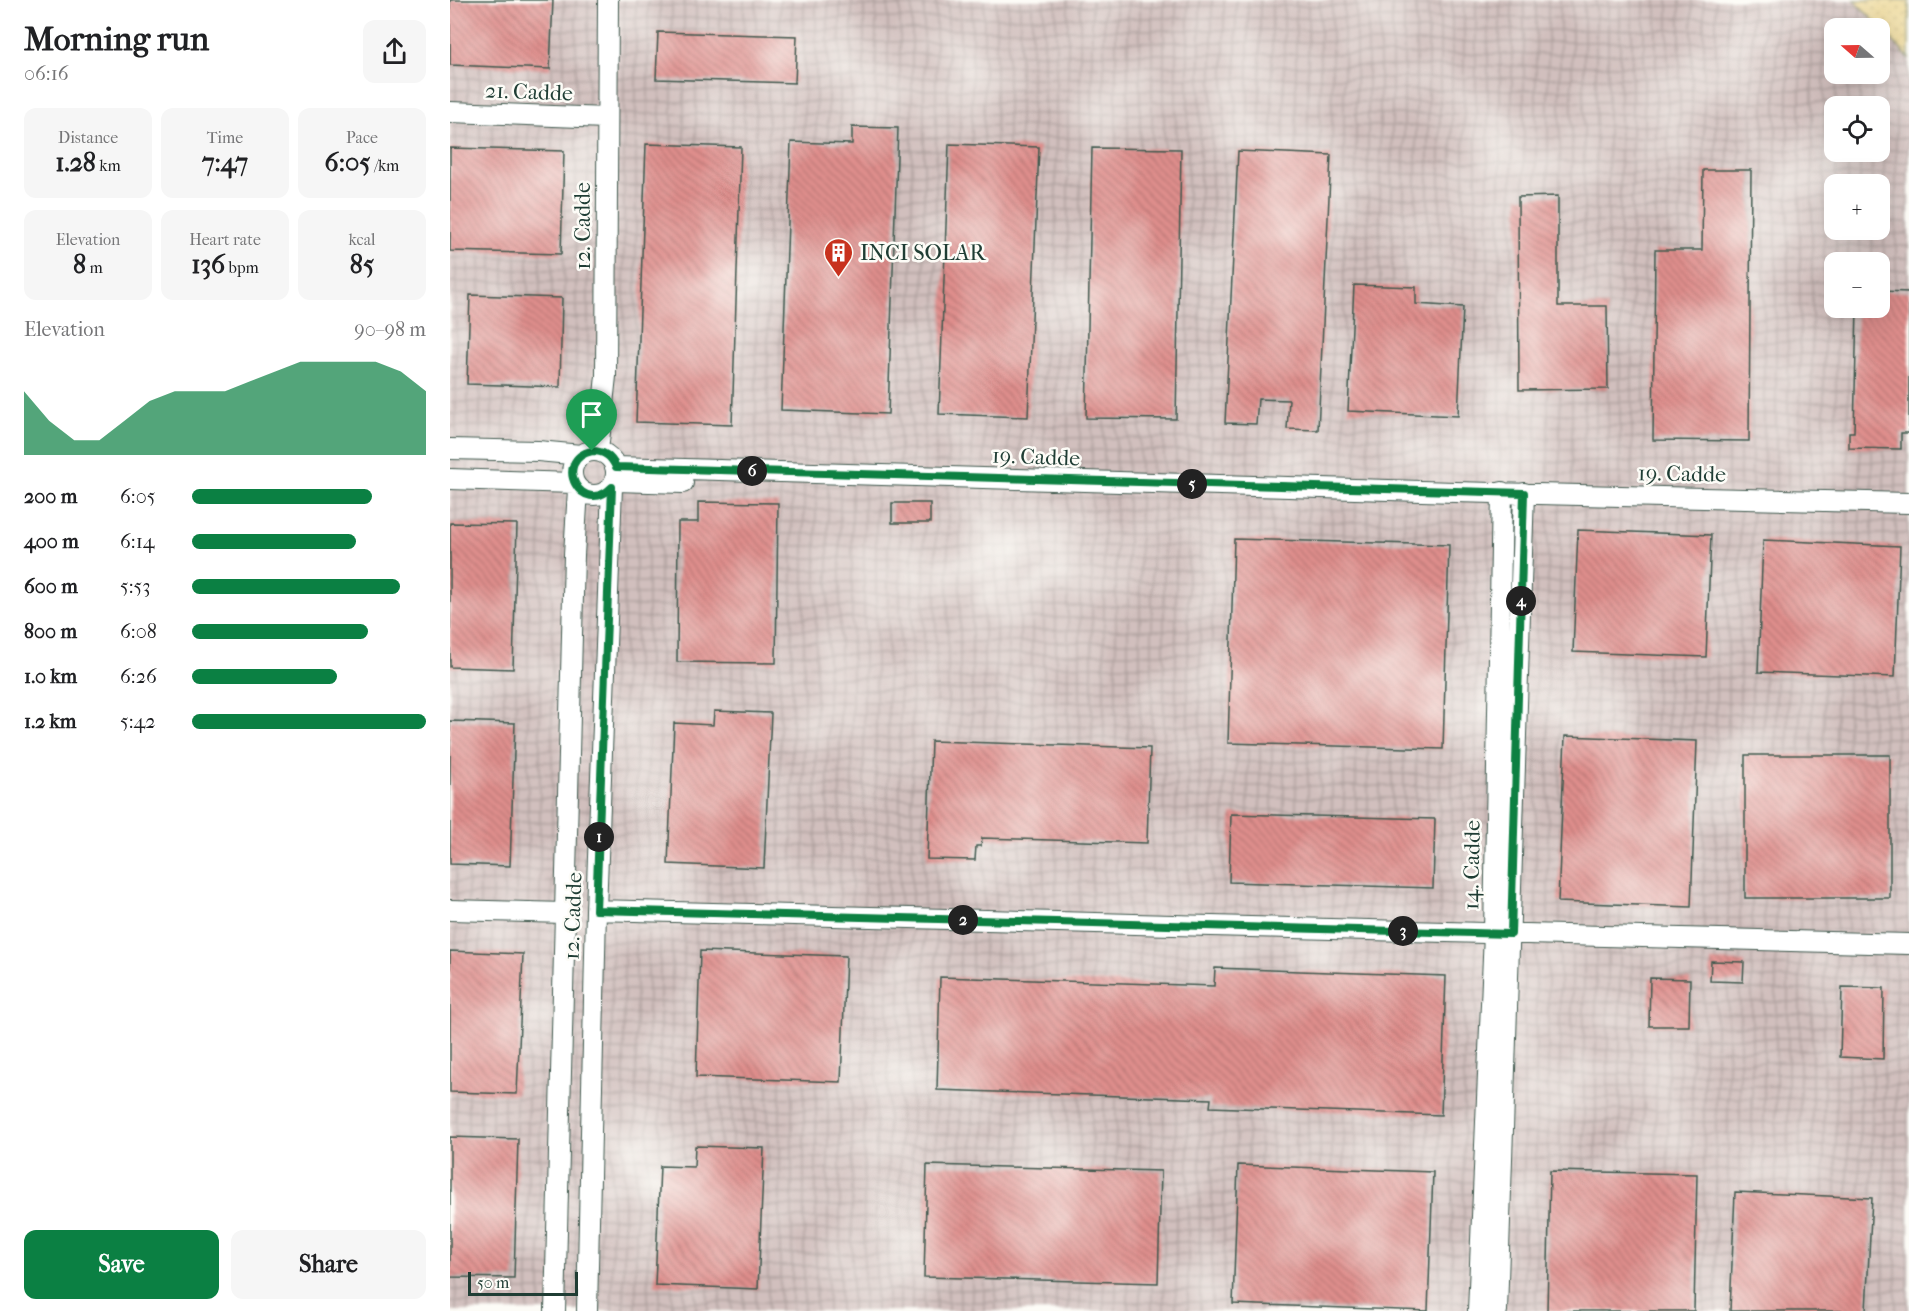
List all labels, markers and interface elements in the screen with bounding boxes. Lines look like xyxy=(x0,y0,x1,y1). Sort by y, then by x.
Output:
north arrow xyxy=(1824,18,1890,84)
map controls xyxy=(1824,18,1890,318)
text: Morning run xyxy=(24,20,209,59)
button: share xyxy=(363,20,426,83)
text: 06:16 xyxy=(24,62,69,85)
street label: 21. Cadde xyxy=(485,77,573,107)
button: locate xyxy=(1824,96,1890,162)
text: Distance xyxy=(58,128,118,147)
text: Time xyxy=(207,128,243,147)
text: Pace xyxy=(346,128,378,147)
text: 1.28 xyxy=(55,147,96,178)
text: 7:47 xyxy=(202,147,248,178)
text: 6:05 xyxy=(325,147,371,178)
text: km xyxy=(96,156,121,175)
text: /km xyxy=(371,156,399,175)
button: + xyxy=(1824,174,1890,240)
street label: 12. Cadde xyxy=(570,182,596,270)
text: Elevation xyxy=(56,230,120,249)
text: Heart rate xyxy=(189,230,261,249)
text: kcal xyxy=(349,230,375,249)
building icon: INCI SOLAR xyxy=(823,236,855,278)
place label: INCI SOLAR xyxy=(860,240,987,266)
text: 8 xyxy=(73,249,86,280)
text: 136 xyxy=(191,249,225,280)
text: 85 xyxy=(350,249,374,280)
button: − xyxy=(1824,252,1890,318)
text: m xyxy=(86,258,103,277)
text: bpm xyxy=(225,258,259,277)
text: Elevation xyxy=(24,318,105,341)
text: 90–98 m xyxy=(354,318,426,341)
pin xyxy=(566,389,617,451)
icon: arrive xyxy=(575,398,608,431)
street label: 19. Cadde xyxy=(991,442,1081,472)
pin: 6 xyxy=(737,456,767,486)
street label: 19. Cadde xyxy=(1638,460,1726,488)
text: 6 xyxy=(748,461,756,480)
pin: 5 xyxy=(1177,469,1207,499)
text: 5 xyxy=(1189,474,1195,493)
text: 200 m xyxy=(24,485,77,508)
text: 6:05 xyxy=(120,485,155,508)
text: 400 m xyxy=(24,530,79,553)
text: 6:14 xyxy=(120,530,155,553)
text: 600 m xyxy=(24,575,78,598)
text: 5:53 xyxy=(120,575,150,598)
pin: 4 xyxy=(1506,586,1536,616)
text: 4 xyxy=(1516,591,1526,610)
text: 800 m xyxy=(24,620,77,643)
text: 6:08 xyxy=(120,620,157,643)
text: 1.0 km xyxy=(24,665,77,688)
text: 6:26 xyxy=(120,665,157,688)
text: 1.2 km xyxy=(24,710,77,733)
text: 5:42 xyxy=(120,710,156,733)
street label: 14. Cadde xyxy=(1458,820,1486,910)
pin: 1 xyxy=(584,822,614,852)
text: 1 xyxy=(596,827,602,846)
street label: 12. Cadde xyxy=(558,872,588,960)
pin: 2 xyxy=(948,905,978,935)
text: 2 xyxy=(959,910,967,929)
pin: 3 xyxy=(1388,916,1418,946)
text: 3 xyxy=(1400,921,1406,940)
button: Save xyxy=(24,1230,219,1299)
button: Share xyxy=(231,1230,426,1299)
scale bar xyxy=(468,1269,578,1296)
text: 50 m xyxy=(477,1273,509,1292)

